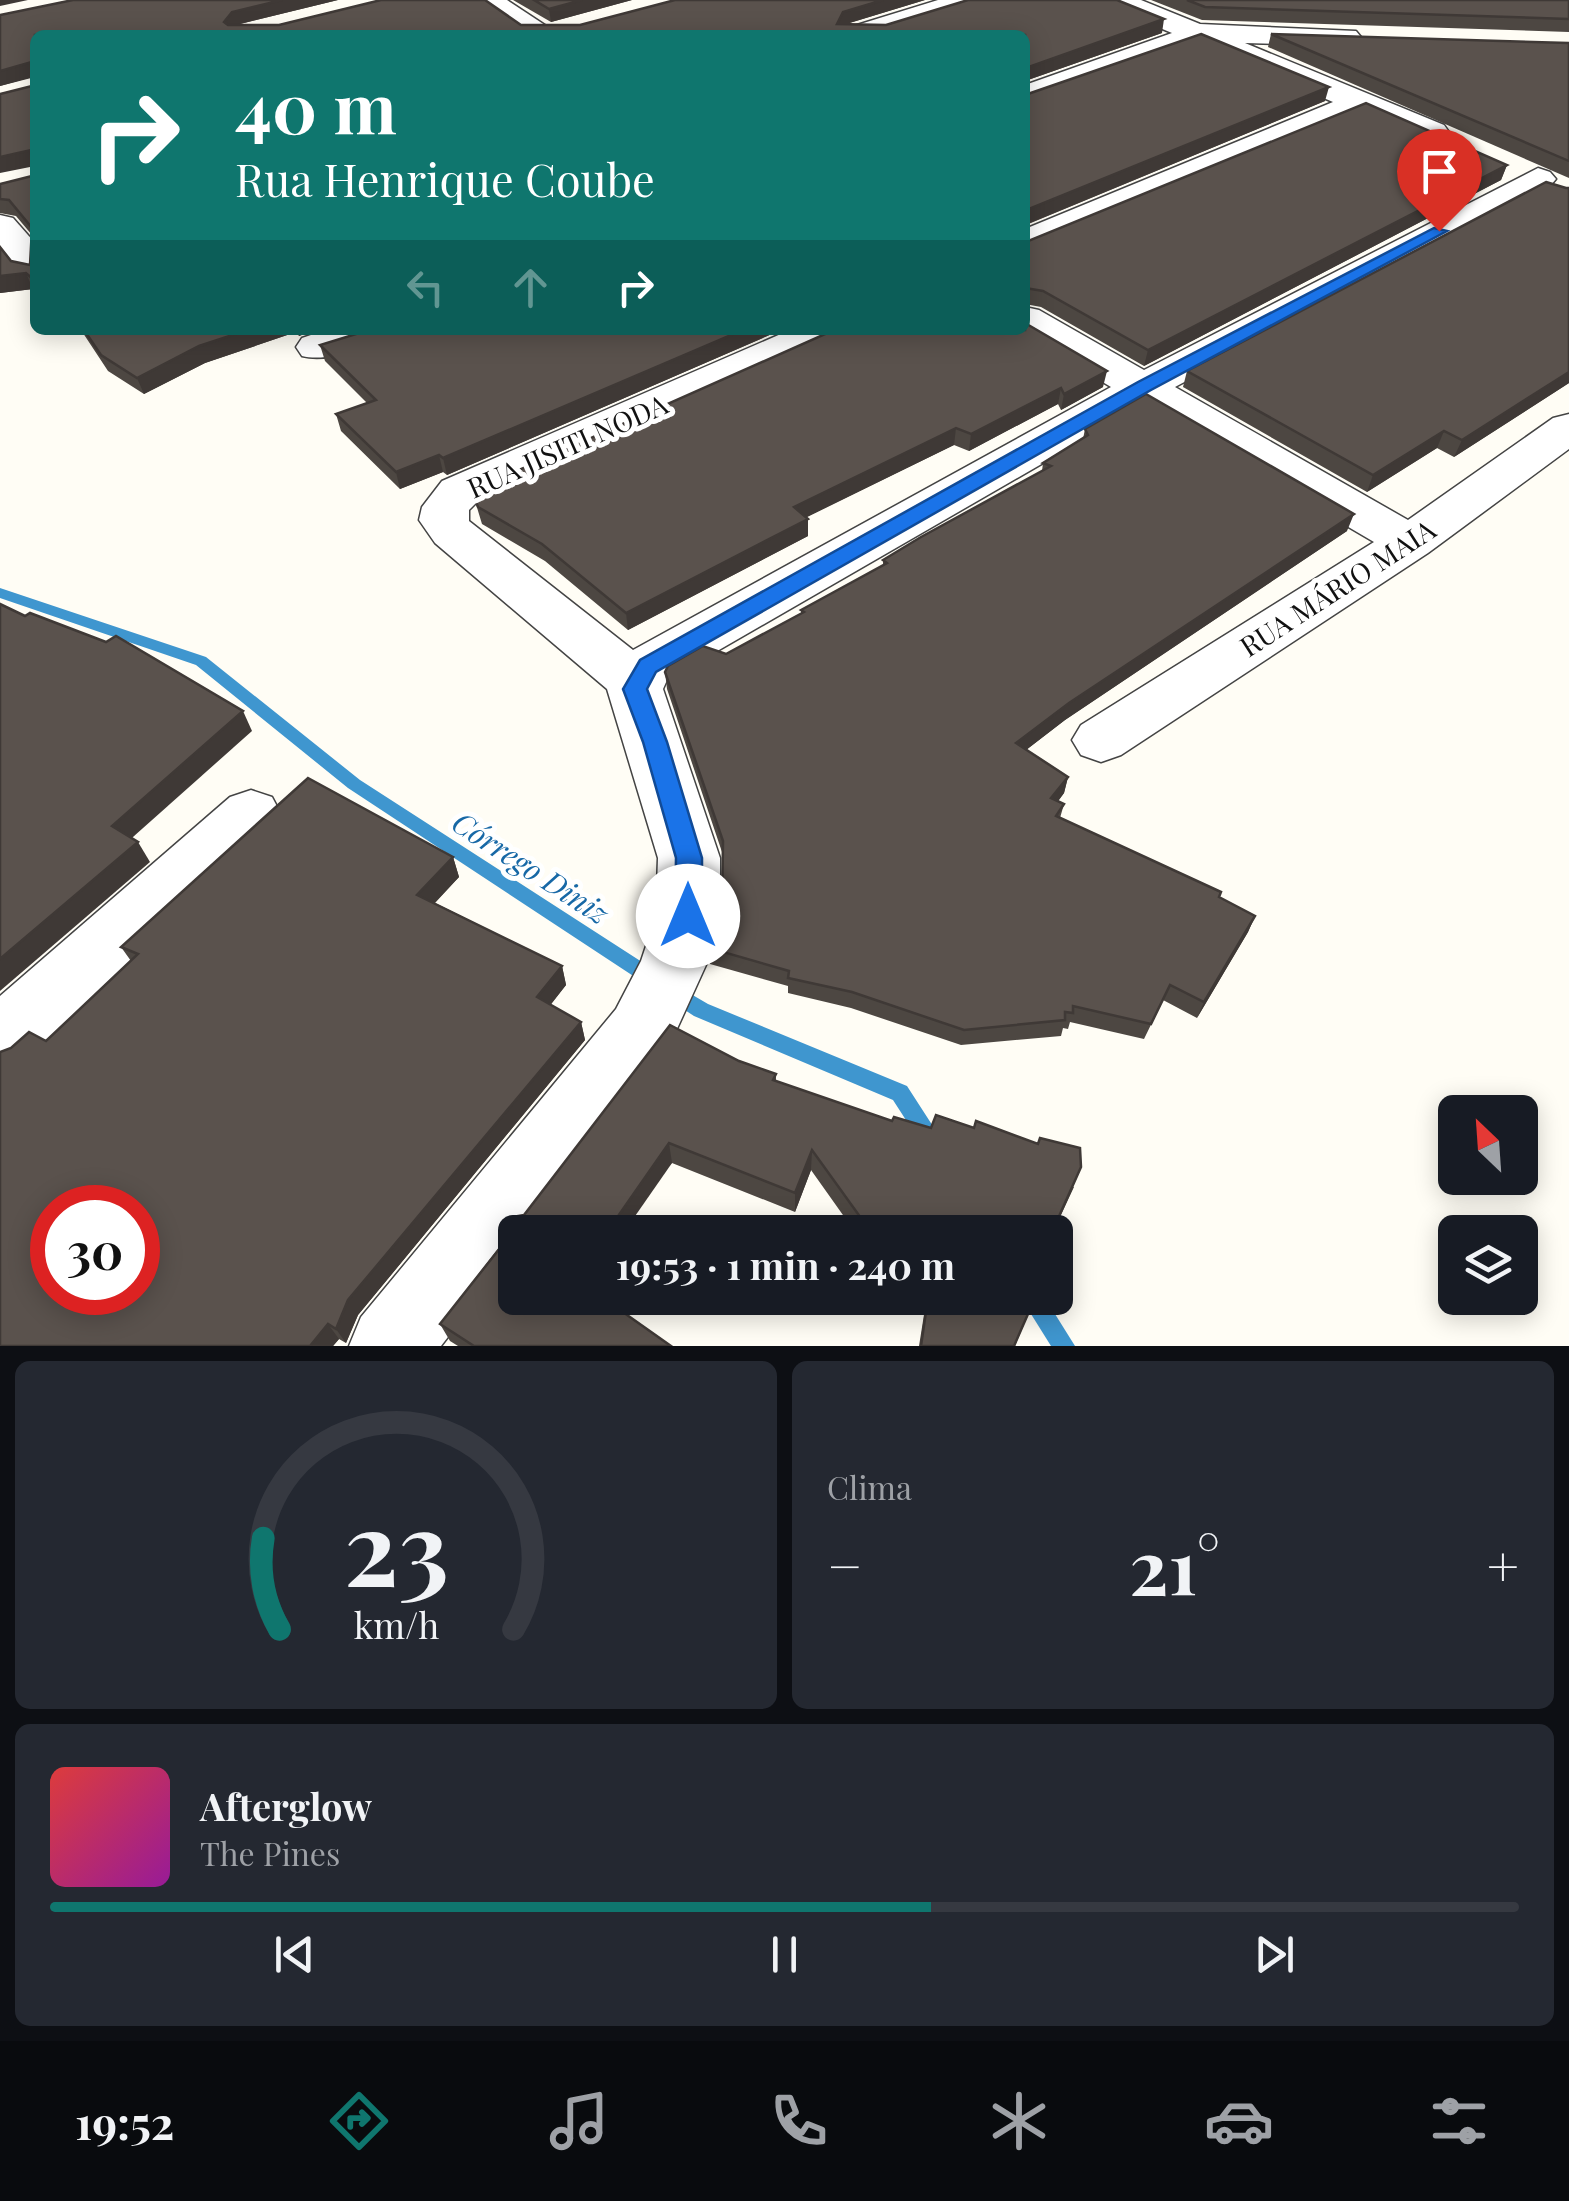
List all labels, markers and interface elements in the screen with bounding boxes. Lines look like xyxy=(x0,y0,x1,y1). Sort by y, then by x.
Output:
text: 40 m xyxy=(235,58,397,152)
icon: right xyxy=(70,70,200,200)
pin xyxy=(1397,129,1482,232)
icon: arrive xyxy=(1412,144,1467,199)
text: Rua Henrique Coube xyxy=(235,148,655,208)
icon: left xyxy=(398,260,453,315)
icon: ahead xyxy=(503,260,558,315)
icon: right xyxy=(608,260,663,315)
street label: RUA JISITI NODA xyxy=(461,384,673,506)
street label: RUA MÁRIO MAIA xyxy=(1232,510,1442,664)
water label: Córrego Diniz xyxy=(445,802,618,933)
position arrow xyxy=(636,864,740,968)
north arrow xyxy=(1438,1095,1538,1195)
map controls xyxy=(1438,1095,1538,1315)
speed limit sign: 30 xyxy=(30,1185,160,1315)
button: layers xyxy=(1438,1215,1538,1315)
text: 19:53 · 1 min · 240 m xyxy=(616,1239,955,1290)
text: Clima xyxy=(827,1465,912,1508)
text: 23 xyxy=(343,1474,449,1613)
text: 21° xyxy=(1129,1514,1220,1614)
text: − xyxy=(827,1527,863,1601)
text: + xyxy=(1487,1527,1519,1601)
text: km/h xyxy=(353,1600,439,1648)
text: Afterglow xyxy=(200,1780,372,1831)
text: The Pines xyxy=(200,1831,340,1874)
icon: previous xyxy=(267,1927,322,1982)
icon: pause xyxy=(757,1927,812,1982)
icon: next xyxy=(1247,1927,1302,1982)
icon: directions xyxy=(324,2086,394,2156)
icon: music xyxy=(544,2086,614,2156)
icon: phone xyxy=(764,2086,834,2156)
icon: climate xyxy=(984,2086,1054,2156)
icon: car xyxy=(1204,2086,1274,2156)
icon: filters xyxy=(1424,2086,1494,2156)
text: 19:52 xyxy=(75,2091,174,2151)

